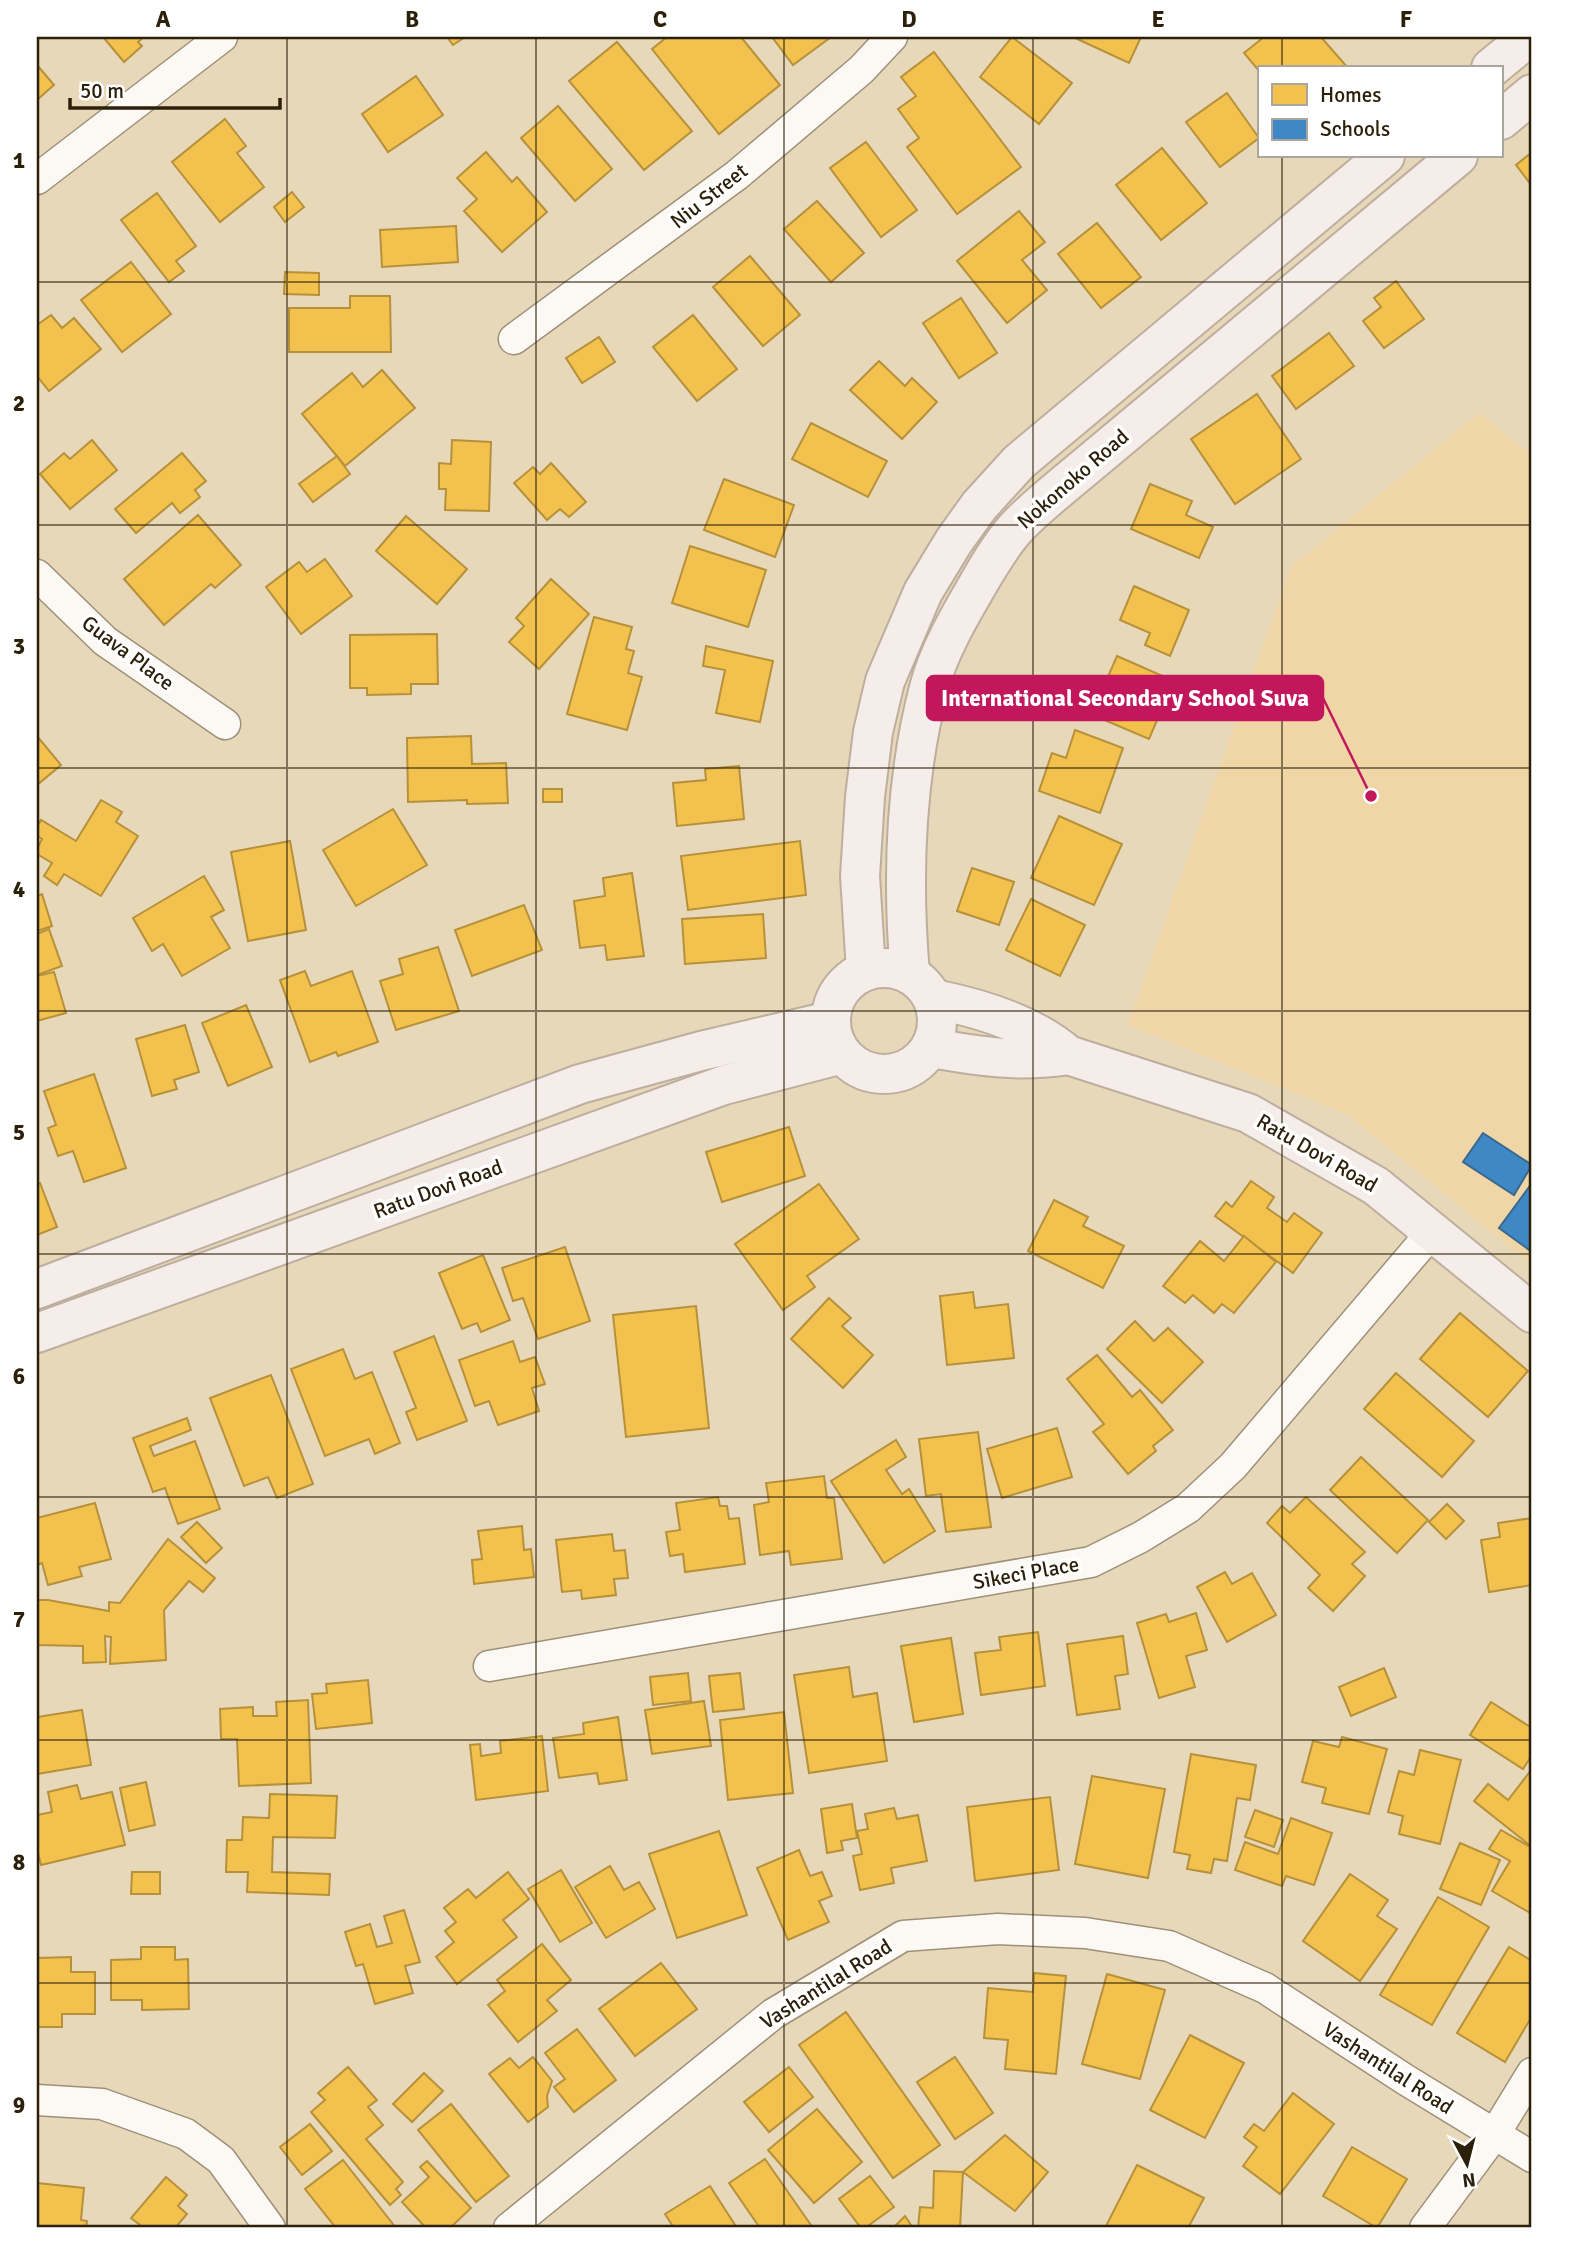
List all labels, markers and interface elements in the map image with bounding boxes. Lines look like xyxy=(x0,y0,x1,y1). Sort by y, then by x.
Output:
text: A xyxy=(156,5,171,34)
text: B xyxy=(405,5,419,34)
text: C xyxy=(653,5,667,34)
text: D xyxy=(901,5,917,34)
text: E xyxy=(1151,5,1165,34)
text: F xyxy=(1400,5,1412,34)
scale bar xyxy=(70,66,280,110)
legend xyxy=(1258,66,1502,158)
text: 50 m xyxy=(80,78,124,104)
text: Homes xyxy=(1320,82,1382,108)
text: Schools xyxy=(1320,116,1390,142)
text: 1 xyxy=(13,146,25,175)
street label: Niu Street xyxy=(665,158,753,234)
text: 2 xyxy=(13,389,25,418)
street label: Nokonoko Road xyxy=(1012,424,1134,534)
street label: Guava Place xyxy=(77,610,179,696)
text: 3 xyxy=(13,632,25,661)
callout: International Secondary School Suva xyxy=(927,676,1323,720)
text: International Secondary School Suva xyxy=(941,684,1309,713)
text: 4 xyxy=(13,875,25,904)
street label: Ratu Dovi Road xyxy=(1252,1108,1382,1198)
text: 5 xyxy=(13,1118,25,1147)
street label: Ratu Dovi Road xyxy=(370,1154,506,1224)
text: 6 xyxy=(13,1362,25,1391)
street label: Sikeci Place xyxy=(971,1551,1081,1595)
text: 7 xyxy=(13,1605,25,1634)
text: 8 xyxy=(13,1848,25,1877)
street label: Vashantilal Road xyxy=(755,1933,897,2035)
street label: Vashantilal Road xyxy=(1318,2016,1458,2120)
text: 9 xyxy=(13,2091,25,2120)
north arrow xyxy=(1432,2128,1502,2198)
text: N xyxy=(1461,2167,1477,2193)

